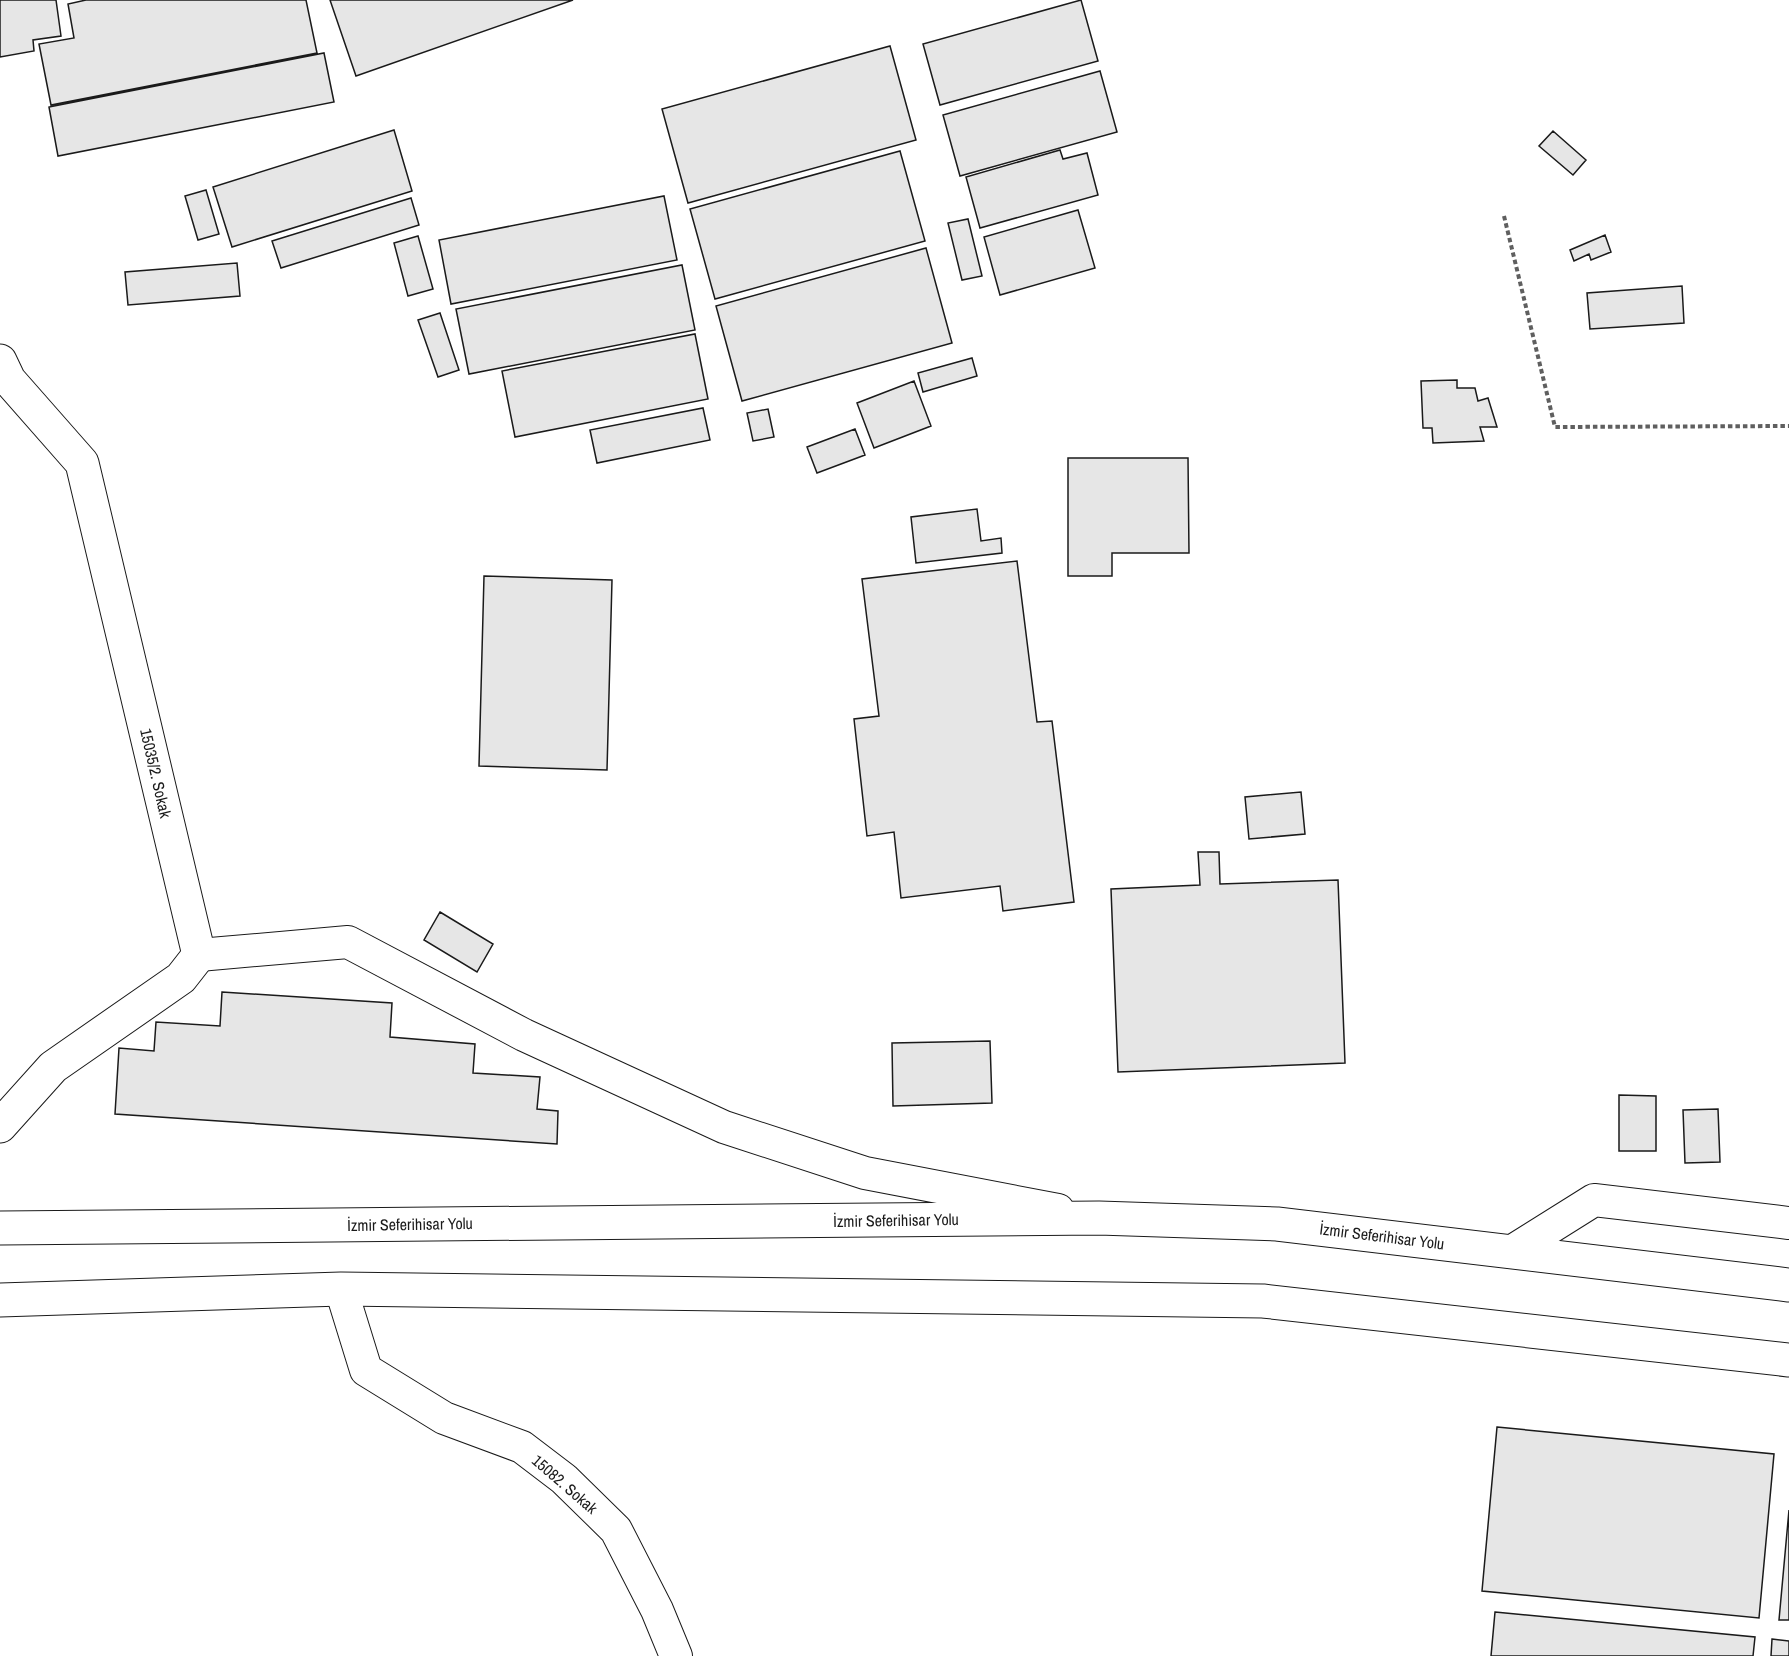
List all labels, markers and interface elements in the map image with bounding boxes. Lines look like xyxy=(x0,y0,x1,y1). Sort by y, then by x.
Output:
street label: 15035/2. Sokak xyxy=(135,726,177,820)
street label: İzmir Seferihisar Yolu xyxy=(833,1208,959,1232)
street label: İzmir Seferihisar Yolu xyxy=(347,1212,473,1236)
street label: İzmir Seferihisar Yolu xyxy=(1318,1217,1446,1255)
street label: 15082. Sokak xyxy=(528,1449,603,1519)

